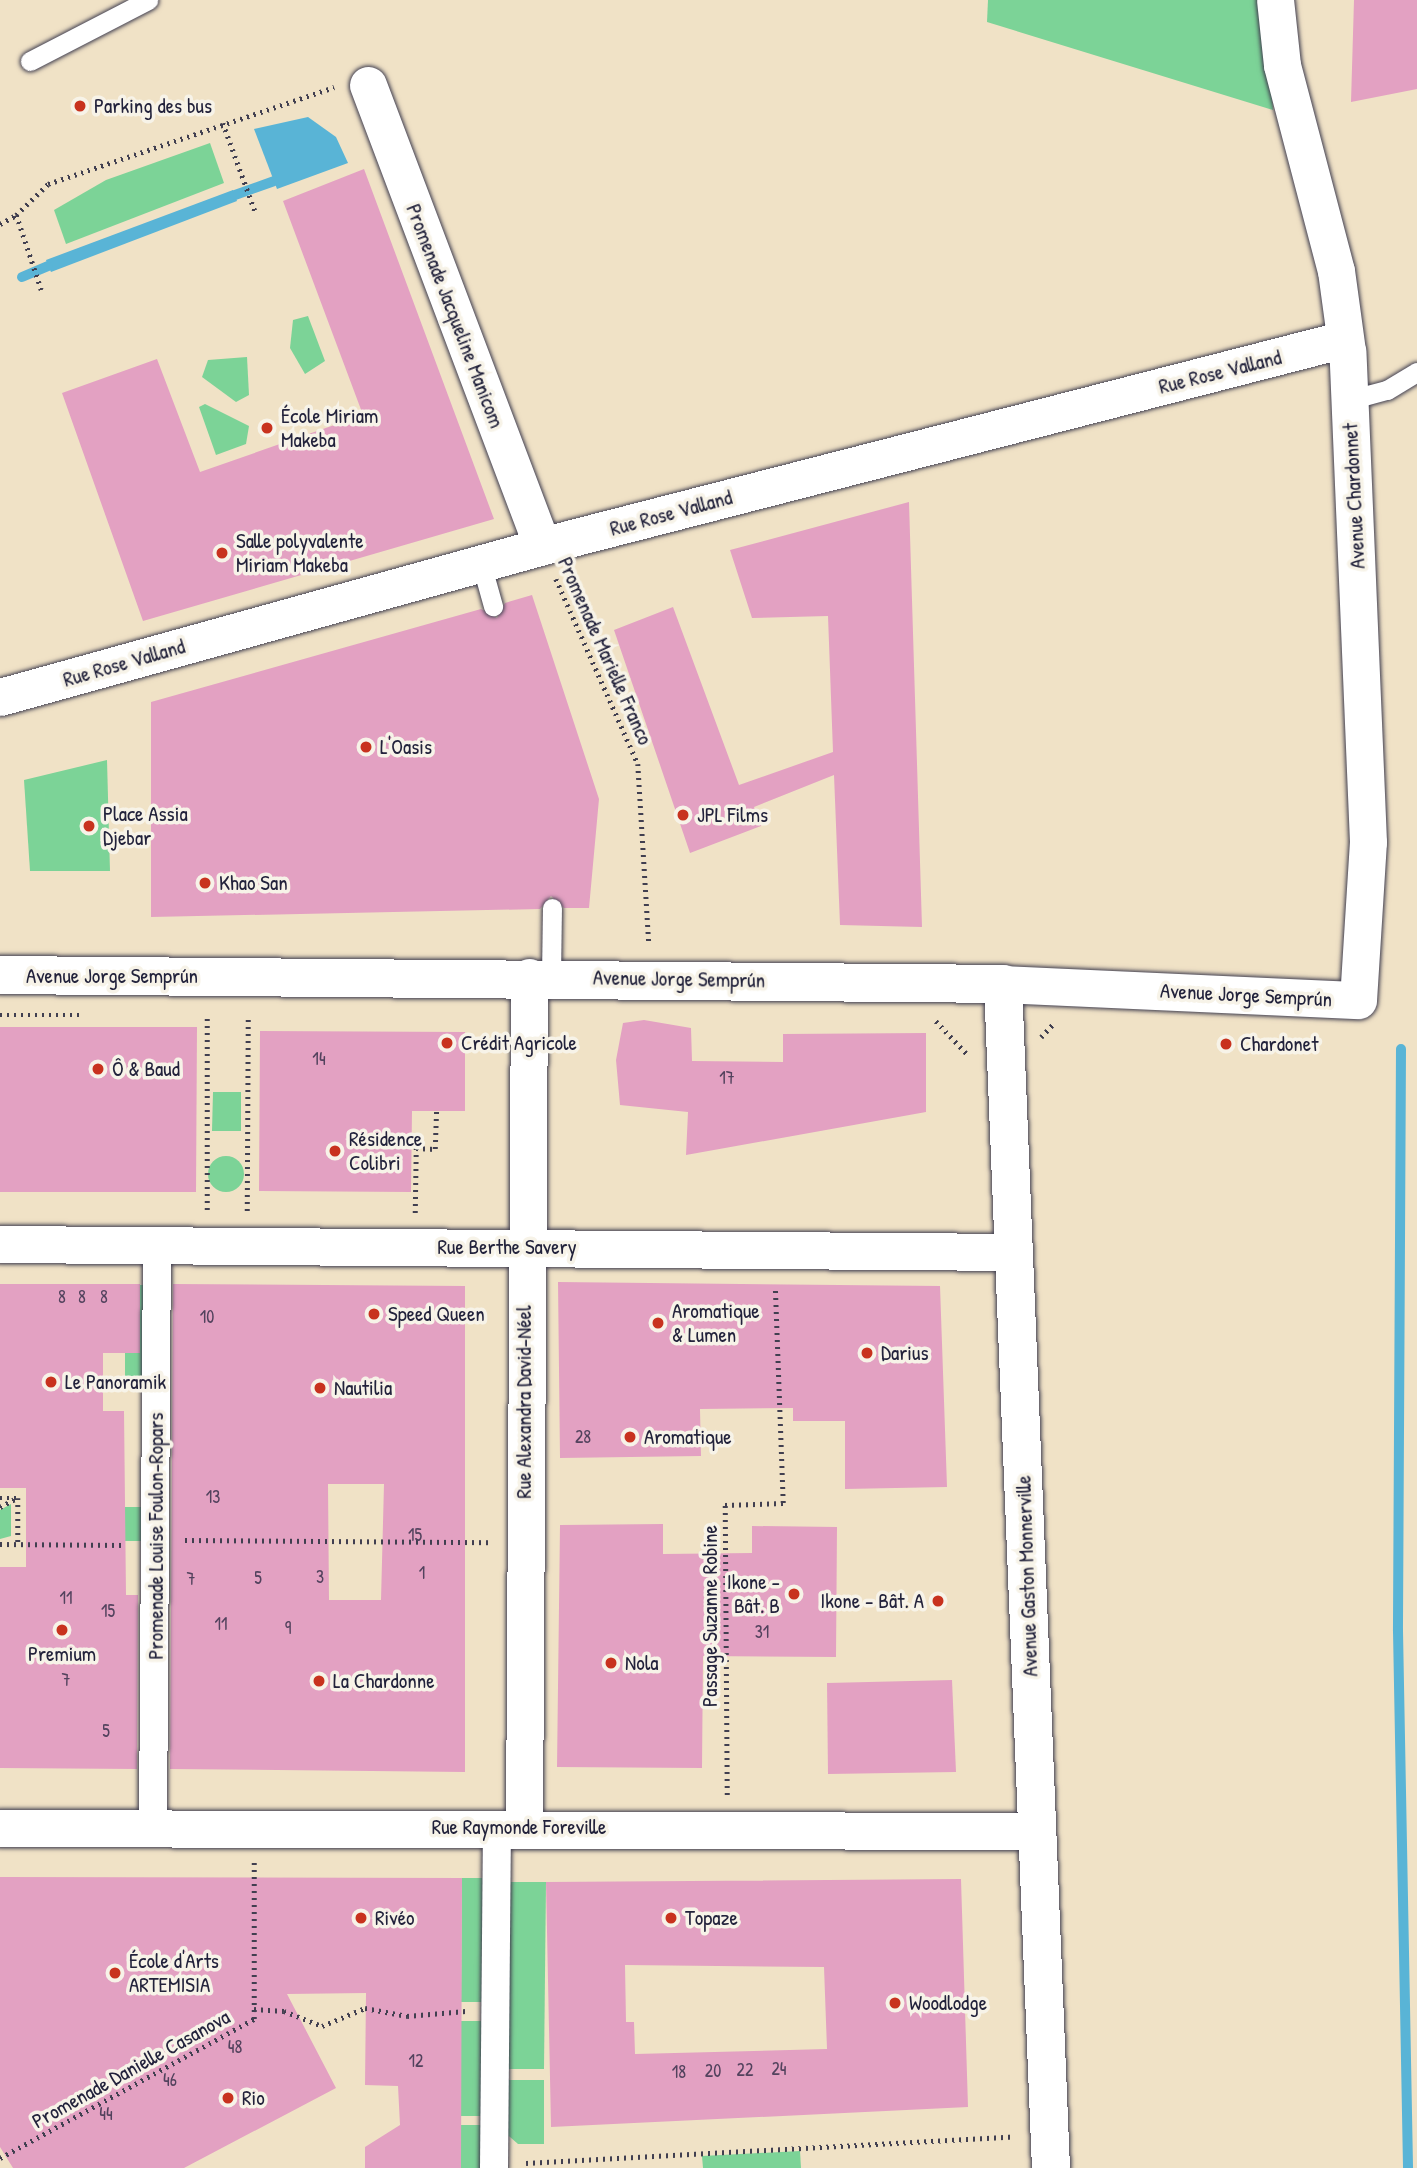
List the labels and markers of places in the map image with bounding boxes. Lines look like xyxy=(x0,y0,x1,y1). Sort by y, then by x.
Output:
place label: Parking des bus xyxy=(94,93,212,119)
marker: Parking des bus xyxy=(72,98,88,114)
place label: École Miriam Makeba xyxy=(281,403,378,453)
marker: École Miriam Makeba xyxy=(259,420,275,436)
place label: Salle polyvalente Miriam Makeba xyxy=(236,528,364,578)
marker: Salle polyvalente Miriam Makeba xyxy=(214,545,230,561)
place label: L'Oasis xyxy=(380,734,432,760)
marker: L'Oasis xyxy=(358,739,374,755)
place label: Place Assia Djebar xyxy=(103,801,188,851)
place label: JPL Films xyxy=(697,802,768,828)
marker: JPL Films xyxy=(675,807,691,823)
marker: Place Assia Djebar xyxy=(81,818,97,834)
place label: Khao San xyxy=(219,870,288,896)
marker: Khao San xyxy=(197,875,213,891)
place label: Crédit Agricole xyxy=(461,1030,577,1056)
place label: Chardonet xyxy=(1240,1031,1318,1057)
marker: Crédit Agricole xyxy=(439,1035,455,1051)
marker: Chardonet xyxy=(1218,1036,1234,1052)
place label: Ô & Baud xyxy=(112,1056,180,1082)
marker: Ô & Baud xyxy=(90,1061,106,1077)
place label: Résidence Colibri xyxy=(349,1126,422,1176)
marker: Résidence Colibri xyxy=(327,1143,343,1159)
place label: Aromatique & Lumen xyxy=(672,1298,760,1348)
place label: Speed Queen xyxy=(388,1301,485,1327)
marker: Speed Queen xyxy=(366,1306,382,1322)
marker: Aromatique & Lumen xyxy=(650,1315,666,1331)
place label: Darius xyxy=(881,1340,928,1366)
marker: Darius xyxy=(859,1345,875,1361)
place label: Le Panoramik xyxy=(65,1369,166,1395)
marker: Le Panoramik xyxy=(43,1374,59,1390)
place label: Nautilia xyxy=(334,1375,392,1401)
marker: Nautilia xyxy=(312,1380,328,1396)
place label: Aromatique xyxy=(644,1424,732,1450)
marker: Aromatique xyxy=(622,1429,638,1445)
place label: Ikone - Bât. B xyxy=(727,1569,780,1619)
marker: Ikone - Bât. B xyxy=(786,1586,802,1602)
place label: Ikone - Bât. A xyxy=(820,1588,924,1614)
marker: Ikone - Bât. A xyxy=(930,1593,946,1609)
marker: Premium xyxy=(54,1622,70,1638)
place label: Premium xyxy=(28,1641,96,1667)
place label: Nola xyxy=(625,1650,658,1676)
marker: Nola xyxy=(603,1655,619,1671)
place label: La Chardonne xyxy=(333,1668,435,1694)
marker: La Chardonne xyxy=(311,1673,327,1689)
place label: Rivéo xyxy=(375,1905,414,1931)
place label: Topaze xyxy=(685,1905,738,1931)
marker: Rivéo xyxy=(353,1910,369,1926)
marker: Topaze xyxy=(663,1910,679,1926)
place label: École d'Arts ARTEMISIA xyxy=(129,1948,219,1998)
marker: École d'Arts ARTEMISIA xyxy=(107,1965,123,1981)
place label: Woodlodge xyxy=(909,1990,987,2016)
marker: Woodlodge xyxy=(887,1995,903,2011)
place label: Rio xyxy=(242,2085,265,2111)
marker: Rio xyxy=(220,2090,236,2106)

